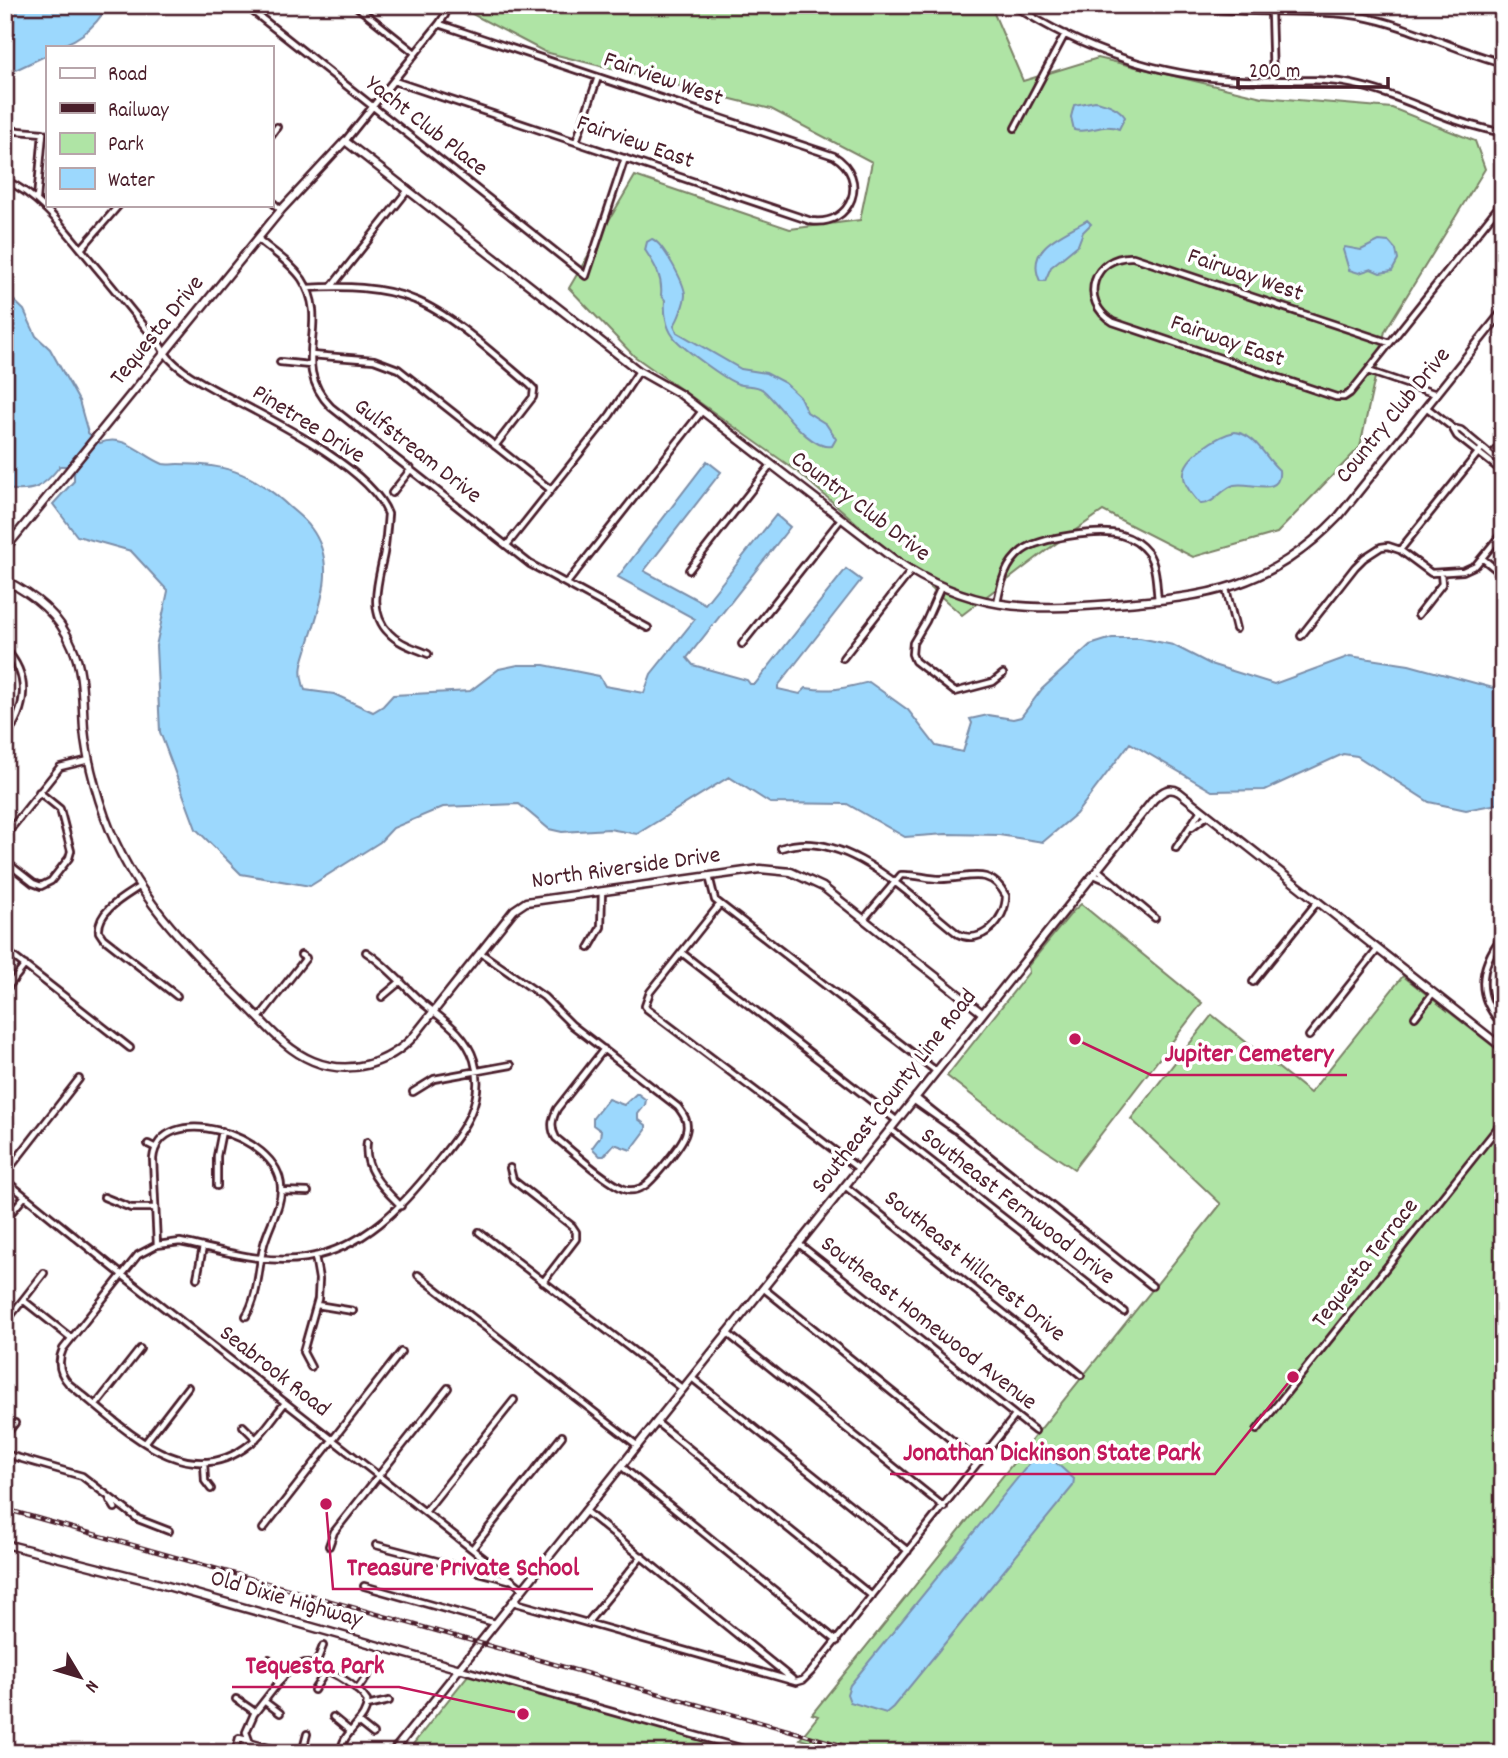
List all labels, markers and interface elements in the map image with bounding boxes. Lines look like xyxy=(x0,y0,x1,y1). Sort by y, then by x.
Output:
street label: Fairview West xyxy=(599,44,728,116)
legend xyxy=(46,46,273,206)
scale bar xyxy=(1238,46,1389,90)
text: 200 m xyxy=(1249,58,1300,88)
text: Road xyxy=(108,61,147,91)
street label: Yacht Club Place xyxy=(358,68,494,186)
text: Railway xyxy=(108,97,169,127)
street label: Fairview East xyxy=(572,107,698,179)
text: Park xyxy=(108,131,144,161)
text: Water xyxy=(108,167,155,197)
street label: Fairway West xyxy=(1183,240,1308,312)
street label: Tequesta Drive xyxy=(103,268,213,394)
street label: Fairway East xyxy=(1166,307,1289,377)
street label: Country Club Drive xyxy=(1328,340,1460,492)
street label: Pinetree Drive xyxy=(245,377,371,473)
street label: Gulfstream Drive xyxy=(346,391,488,513)
street label: Country Club Drive xyxy=(783,443,937,571)
street label: North Riverside Drive xyxy=(529,839,723,899)
street label: Southeast County Line Road xyxy=(804,982,986,1202)
callout: Jupiter Cemetery xyxy=(1151,1028,1347,1075)
text: Jupiter Cemetery xyxy=(1165,1037,1335,1074)
street label: Southeast Fernwood Drive xyxy=(912,1120,1122,1294)
street label: Southeast Hillcrest Drive xyxy=(876,1183,1072,1351)
street label: Tequesta Terrace xyxy=(1304,1192,1428,1336)
street label: Southeast Homewood Avenue xyxy=(812,1228,1044,1420)
street label: Seabrook Road xyxy=(211,1318,337,1426)
callout: Jonathan Dickinson State Park xyxy=(890,1427,1215,1474)
text: Jonathan Dickinson State Park xyxy=(903,1436,1201,1473)
callout: Treasure Private School xyxy=(333,1542,593,1589)
text: Treasure Private School xyxy=(347,1551,580,1588)
street label: Old Dixie Highway xyxy=(206,1562,367,1638)
callout: Tequesta Park xyxy=(232,1640,399,1687)
north arrow xyxy=(46,1642,116,1712)
text: Tequesta Park xyxy=(245,1649,385,1686)
text: N xyxy=(77,1673,104,1697)

